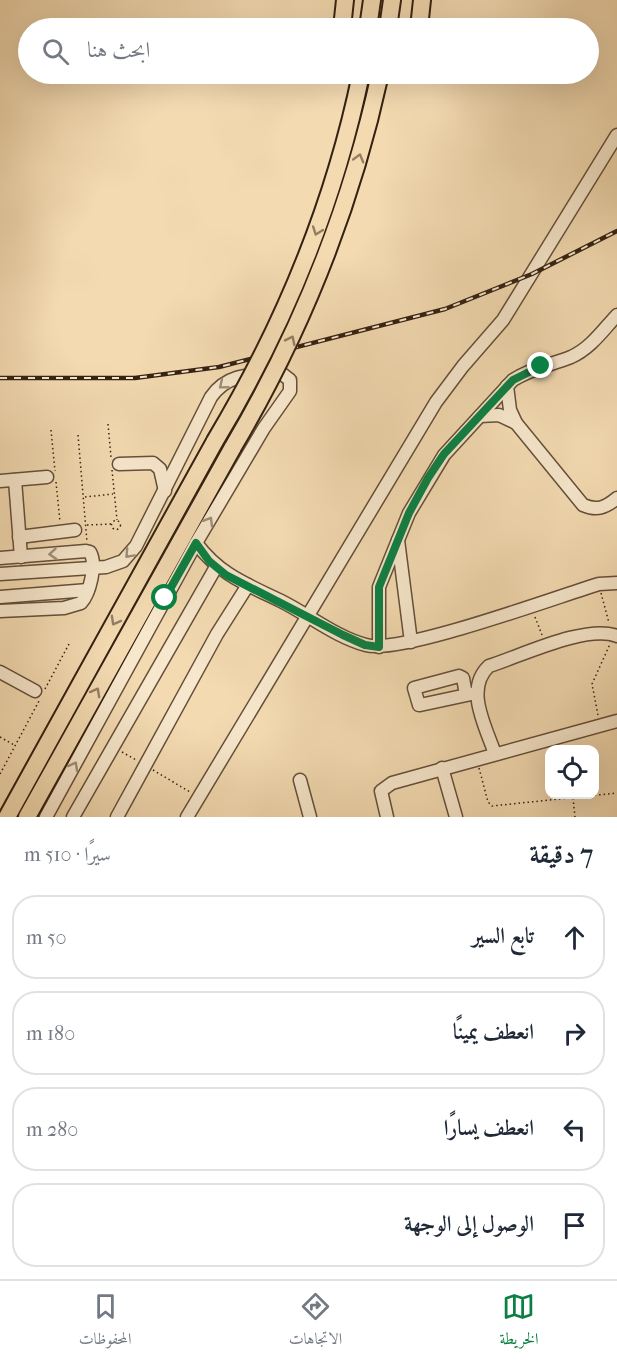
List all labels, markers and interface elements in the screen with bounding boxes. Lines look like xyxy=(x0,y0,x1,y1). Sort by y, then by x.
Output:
search box xyxy=(18,18,599,84)
icon: search xyxy=(39,35,72,68)
text: ابحث هنا xyxy=(87,37,150,63)
one-way arrow xyxy=(352,153,364,164)
one-way arrow xyxy=(312,225,325,236)
one-way arrow xyxy=(283,336,295,347)
route end xyxy=(527,352,553,378)
one-way arrow xyxy=(219,377,230,388)
one-way arrow xyxy=(201,517,213,527)
one-way arrow xyxy=(48,547,57,560)
one-way arrow xyxy=(125,547,136,558)
route start xyxy=(151,584,177,610)
one-way arrow xyxy=(111,615,122,625)
one-way arrow xyxy=(89,688,100,698)
map controls xyxy=(545,745,599,799)
button: locate xyxy=(545,745,599,799)
one-way arrow xyxy=(67,761,78,772)
text: 7 دقيقة xyxy=(529,839,593,870)
text: سيرًا · 510 m xyxy=(24,843,111,866)
icon: ahead xyxy=(558,921,591,954)
text: تابع السير xyxy=(472,923,534,949)
text: 50 m xyxy=(26,926,67,949)
icon: right xyxy=(558,1017,591,1050)
text: انعطف يمينًا xyxy=(453,1019,534,1045)
text: 180 m xyxy=(26,1022,75,1045)
icon: left xyxy=(558,1113,591,1146)
text: انعطف يسارًا xyxy=(444,1115,534,1141)
text: 280 m xyxy=(26,1118,78,1141)
icon: arrive xyxy=(558,1209,591,1242)
text: الوصول إلى الوجهة xyxy=(404,1211,534,1237)
tab: المحفوظات xyxy=(79,1290,131,1354)
tab: الاتجاهات xyxy=(289,1290,342,1354)
tab: الخريطة xyxy=(499,1290,538,1354)

